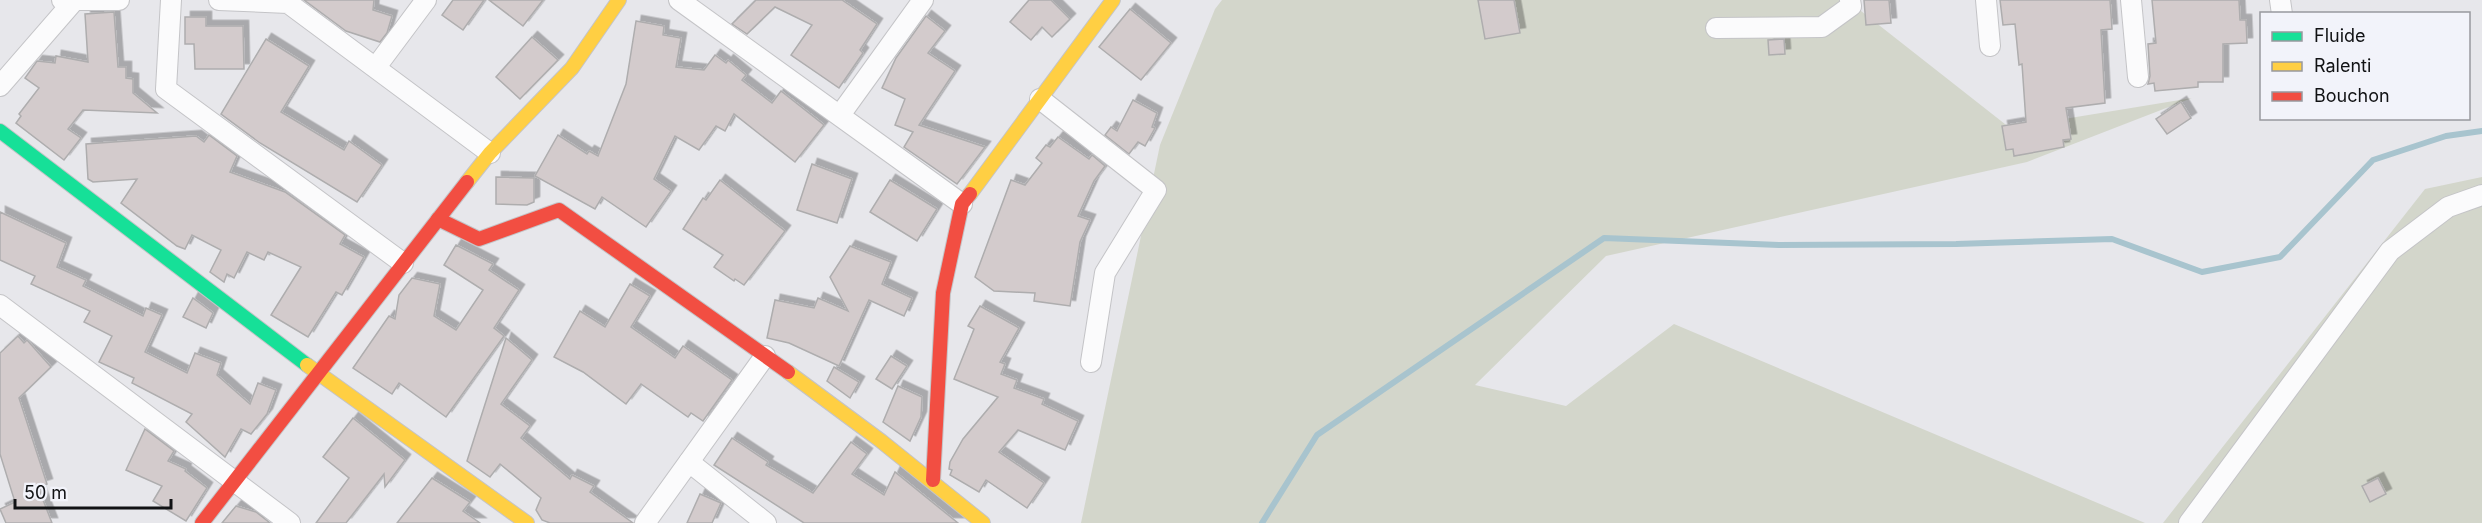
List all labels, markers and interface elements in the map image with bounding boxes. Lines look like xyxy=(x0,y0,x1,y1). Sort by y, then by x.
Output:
legend xyxy=(2260,12,2470,120)
text: Fluide xyxy=(2314,25,2366,46)
text: Ralenti xyxy=(2314,55,2371,76)
text: Bouchon xyxy=(2314,85,2390,106)
scale bar xyxy=(15,472,171,510)
text: 50 m xyxy=(24,482,67,503)

